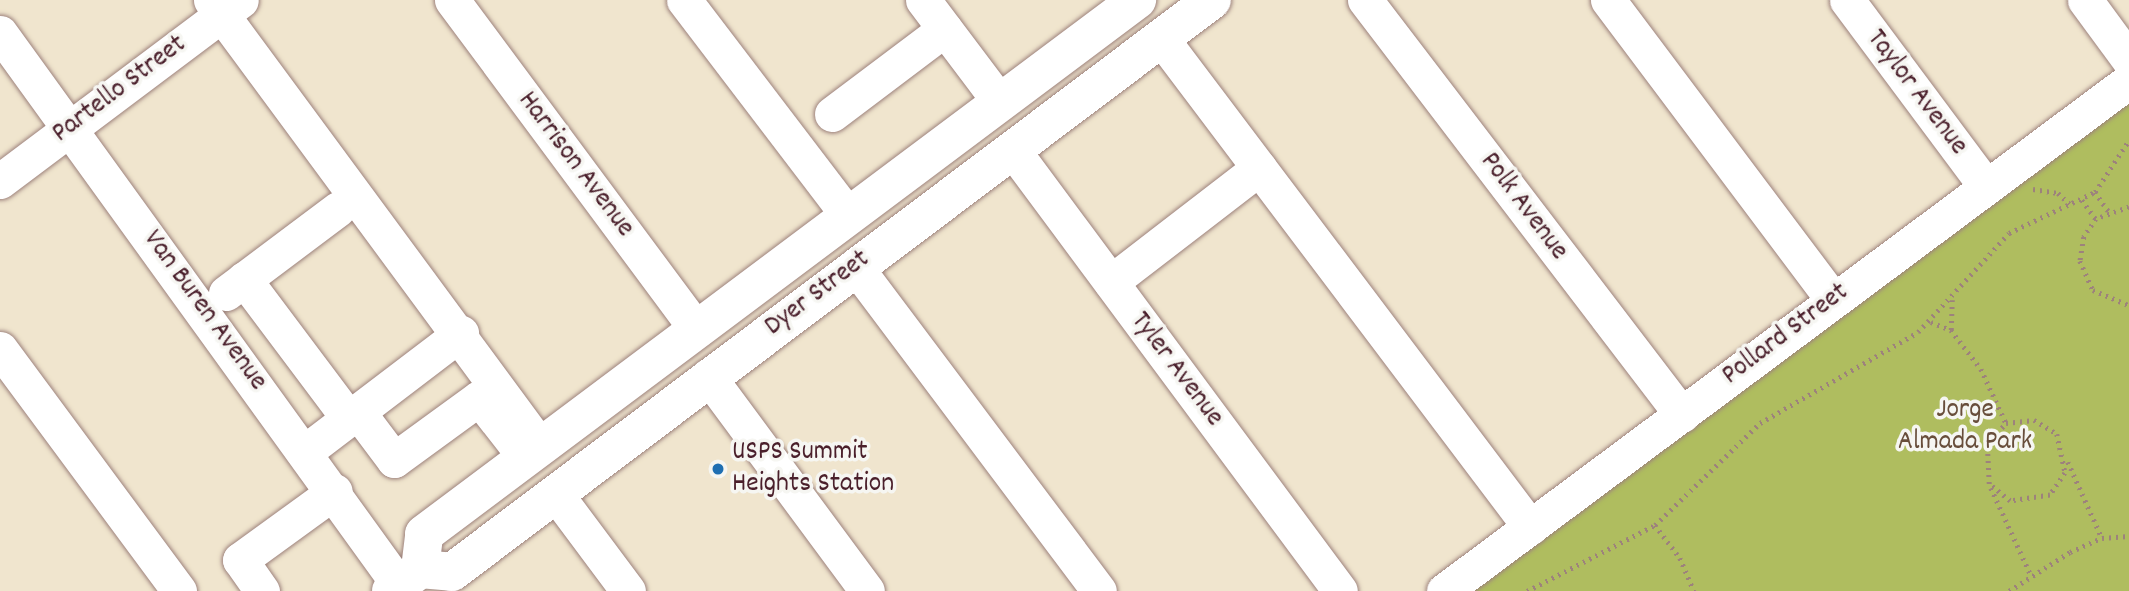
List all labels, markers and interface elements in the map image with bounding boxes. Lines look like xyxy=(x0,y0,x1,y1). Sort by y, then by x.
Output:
street label: Taylor Avenue xyxy=(1858,24,1974,162)
street label: Partello Street xyxy=(46,29,194,151)
street label: Harrison Avenue xyxy=(509,86,641,244)
street label: Polk Avenue xyxy=(1472,146,1574,268)
street label: Van Buren Avenue xyxy=(135,224,273,398)
street label: Dyer Street xyxy=(759,244,877,344)
street label: Pollard Street xyxy=(1716,277,1856,393)
street label: Tyler Avenue xyxy=(1122,306,1230,434)
park label: Jorge Almada Park xyxy=(1898,394,2032,460)
place label: USPS Summit Heights Station xyxy=(732,436,894,502)
marker: USPS Summit Heights Station xyxy=(710,461,726,477)

